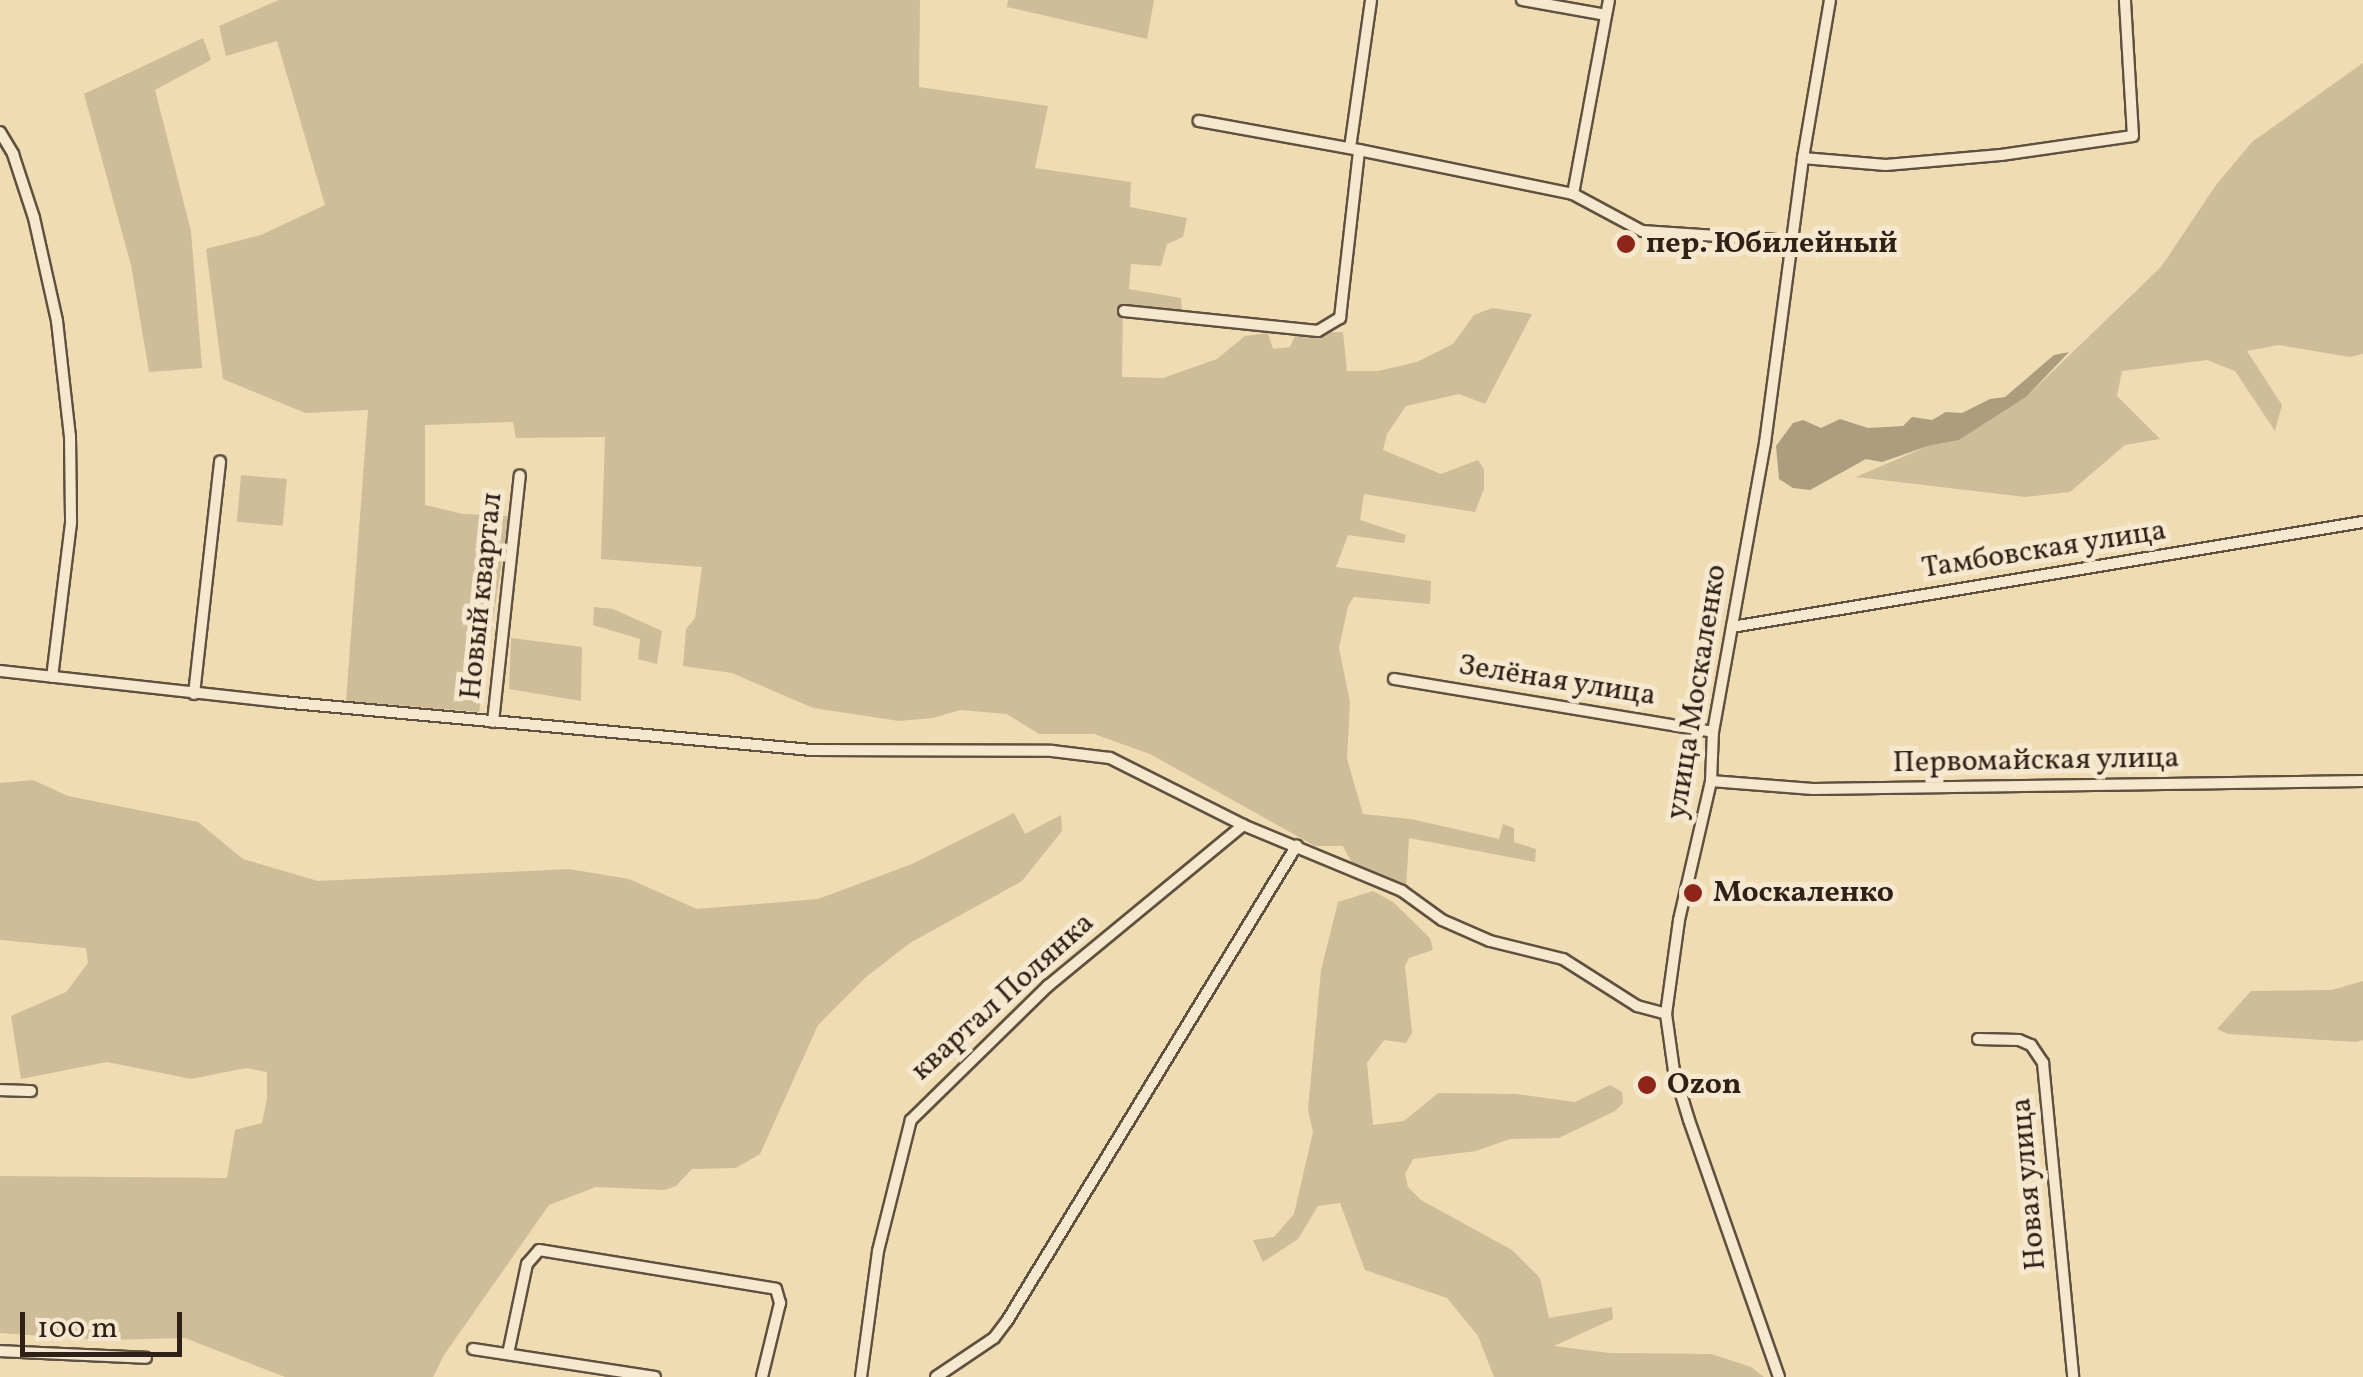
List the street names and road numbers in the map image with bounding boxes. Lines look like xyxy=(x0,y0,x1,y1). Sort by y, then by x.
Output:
street label: Новый квартал xyxy=(453,491,511,701)
street label: Тамбовская улица xyxy=(1919,513,2169,587)
street label: улица Москаленко xyxy=(1659,562,1735,822)
street label: Зелёная улица xyxy=(1455,648,1659,714)
street label: Первомайская улица xyxy=(1892,740,2180,782)
street label: квартал Полянка xyxy=(904,905,1102,1089)
street label: Новая улица xyxy=(2003,1096,2055,1272)

